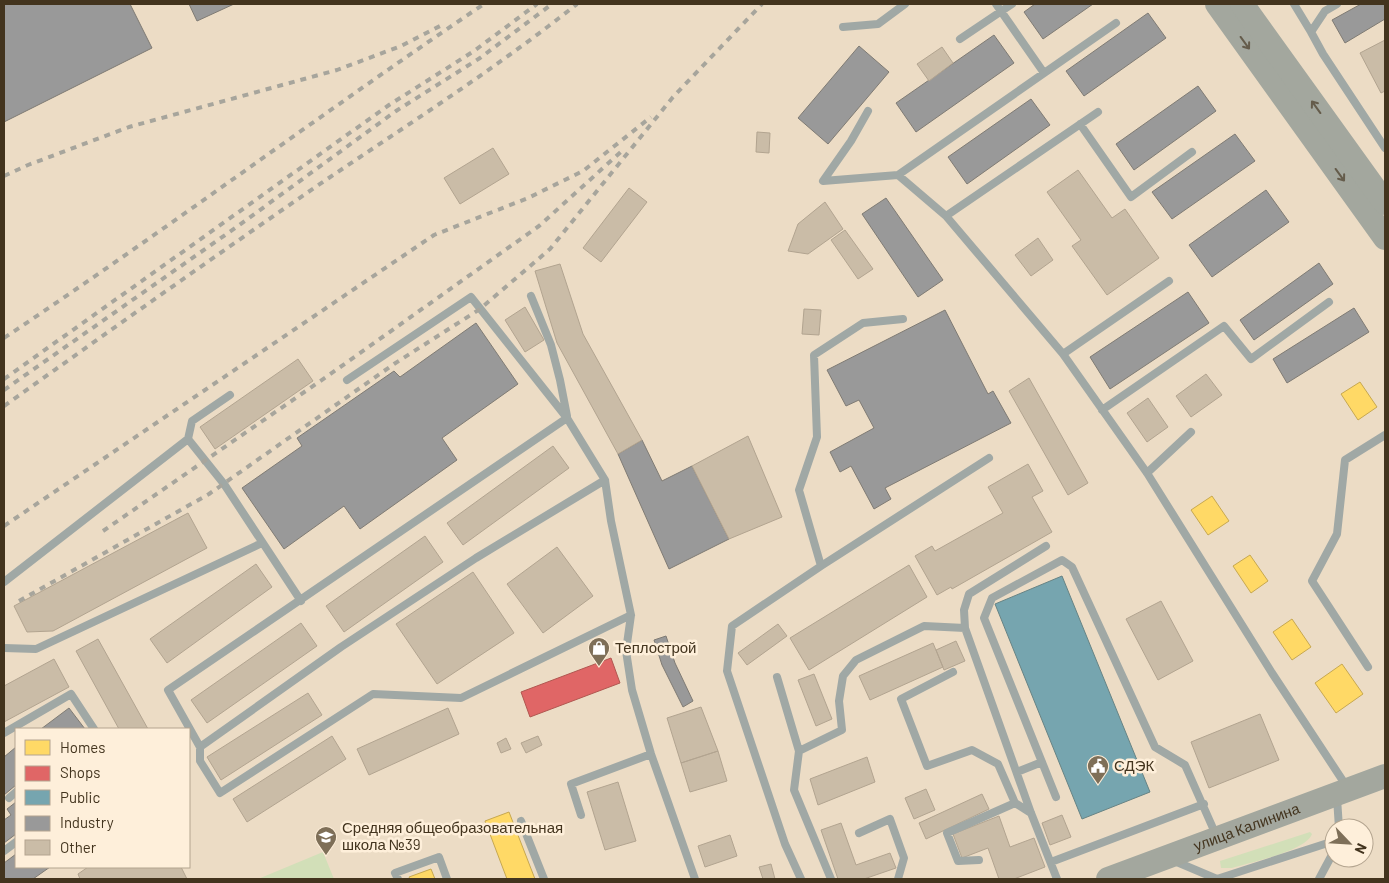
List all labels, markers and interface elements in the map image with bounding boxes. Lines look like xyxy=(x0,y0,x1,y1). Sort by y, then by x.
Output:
one-way arrow xyxy=(1240,36,1250,50)
one-way arrow xyxy=(1311,100,1321,114)
one-way arrow xyxy=(1335,168,1345,182)
shop icon: Теплострой xyxy=(587,636,611,667)
place label: Теплострой xyxy=(615,638,696,656)
legend xyxy=(15,728,190,868)
text: Homes xyxy=(60,738,105,756)
public building icon: СДЭК xyxy=(1086,754,1110,785)
place label: СДЭК xyxy=(1114,756,1154,774)
text: Shops xyxy=(60,763,100,781)
text: Public xyxy=(60,788,100,806)
street label: улица Калинина xyxy=(1191,798,1303,854)
text: Industry xyxy=(60,813,114,831)
place label: Средняя общеобразовательная школа №39 xyxy=(342,818,563,853)
north arrow xyxy=(1324,818,1374,868)
school or university icon: Средняя общеобразовательная школа №39 xyxy=(314,825,338,856)
text: Other xyxy=(60,838,97,856)
text: N xyxy=(1352,841,1371,857)

